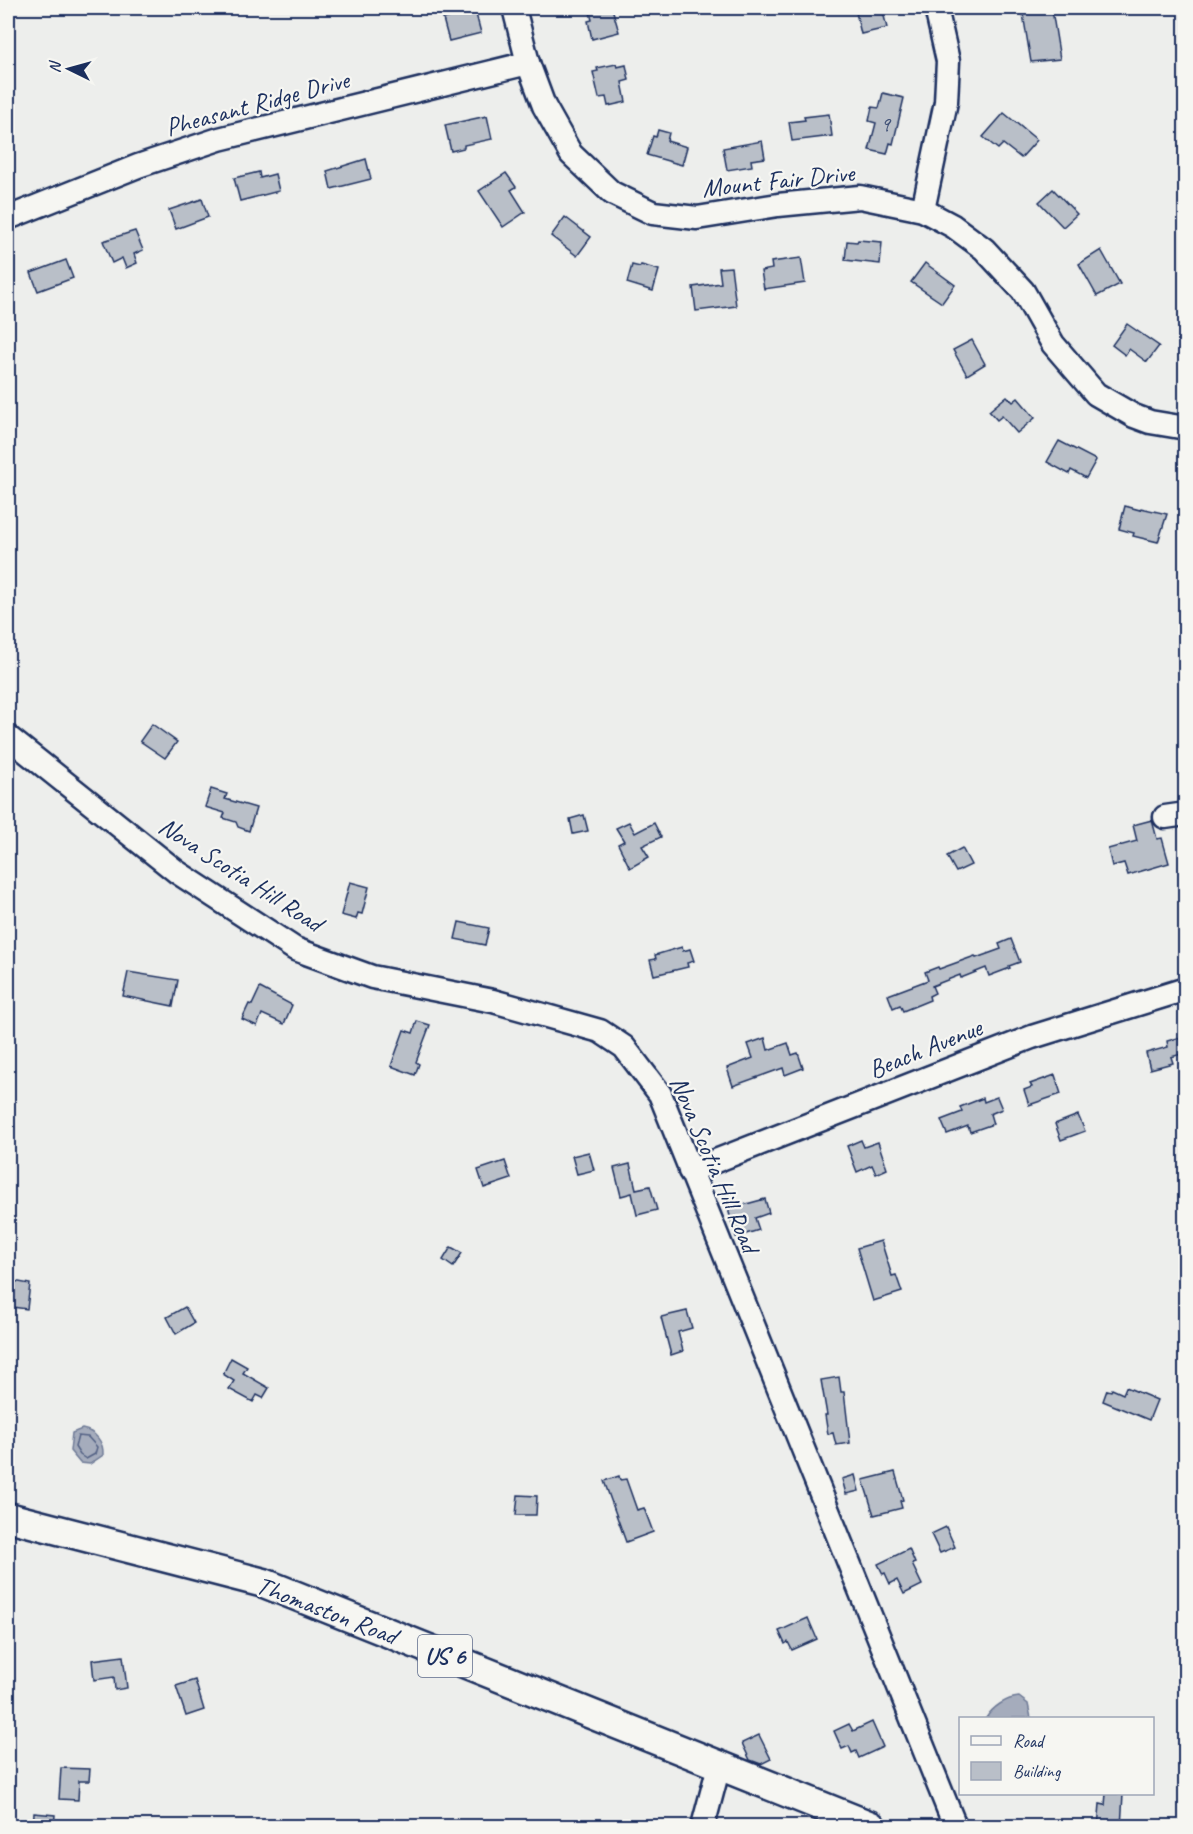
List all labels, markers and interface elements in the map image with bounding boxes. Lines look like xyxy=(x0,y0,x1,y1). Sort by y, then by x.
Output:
north arrow xyxy=(39,39,99,99)
text: N xyxy=(45,59,66,74)
street label: Pheasant Ridge Drive xyxy=(162,62,355,144)
house number: 9 xyxy=(880,110,892,138)
street label: Mount Fair Drive xyxy=(700,156,857,205)
street label: Nova Scotia Hill Road xyxy=(153,809,332,942)
street label: Beach Avenue xyxy=(864,1010,988,1086)
street label: Nova Scotia Hill Road xyxy=(662,1071,768,1261)
street label: Thomaston Road xyxy=(252,1569,405,1654)
road number: US 6 xyxy=(418,1635,472,1677)
legend xyxy=(959,1717,1154,1795)
text: Road xyxy=(1013,1730,1046,1752)
text: Building xyxy=(1013,1760,1062,1782)

